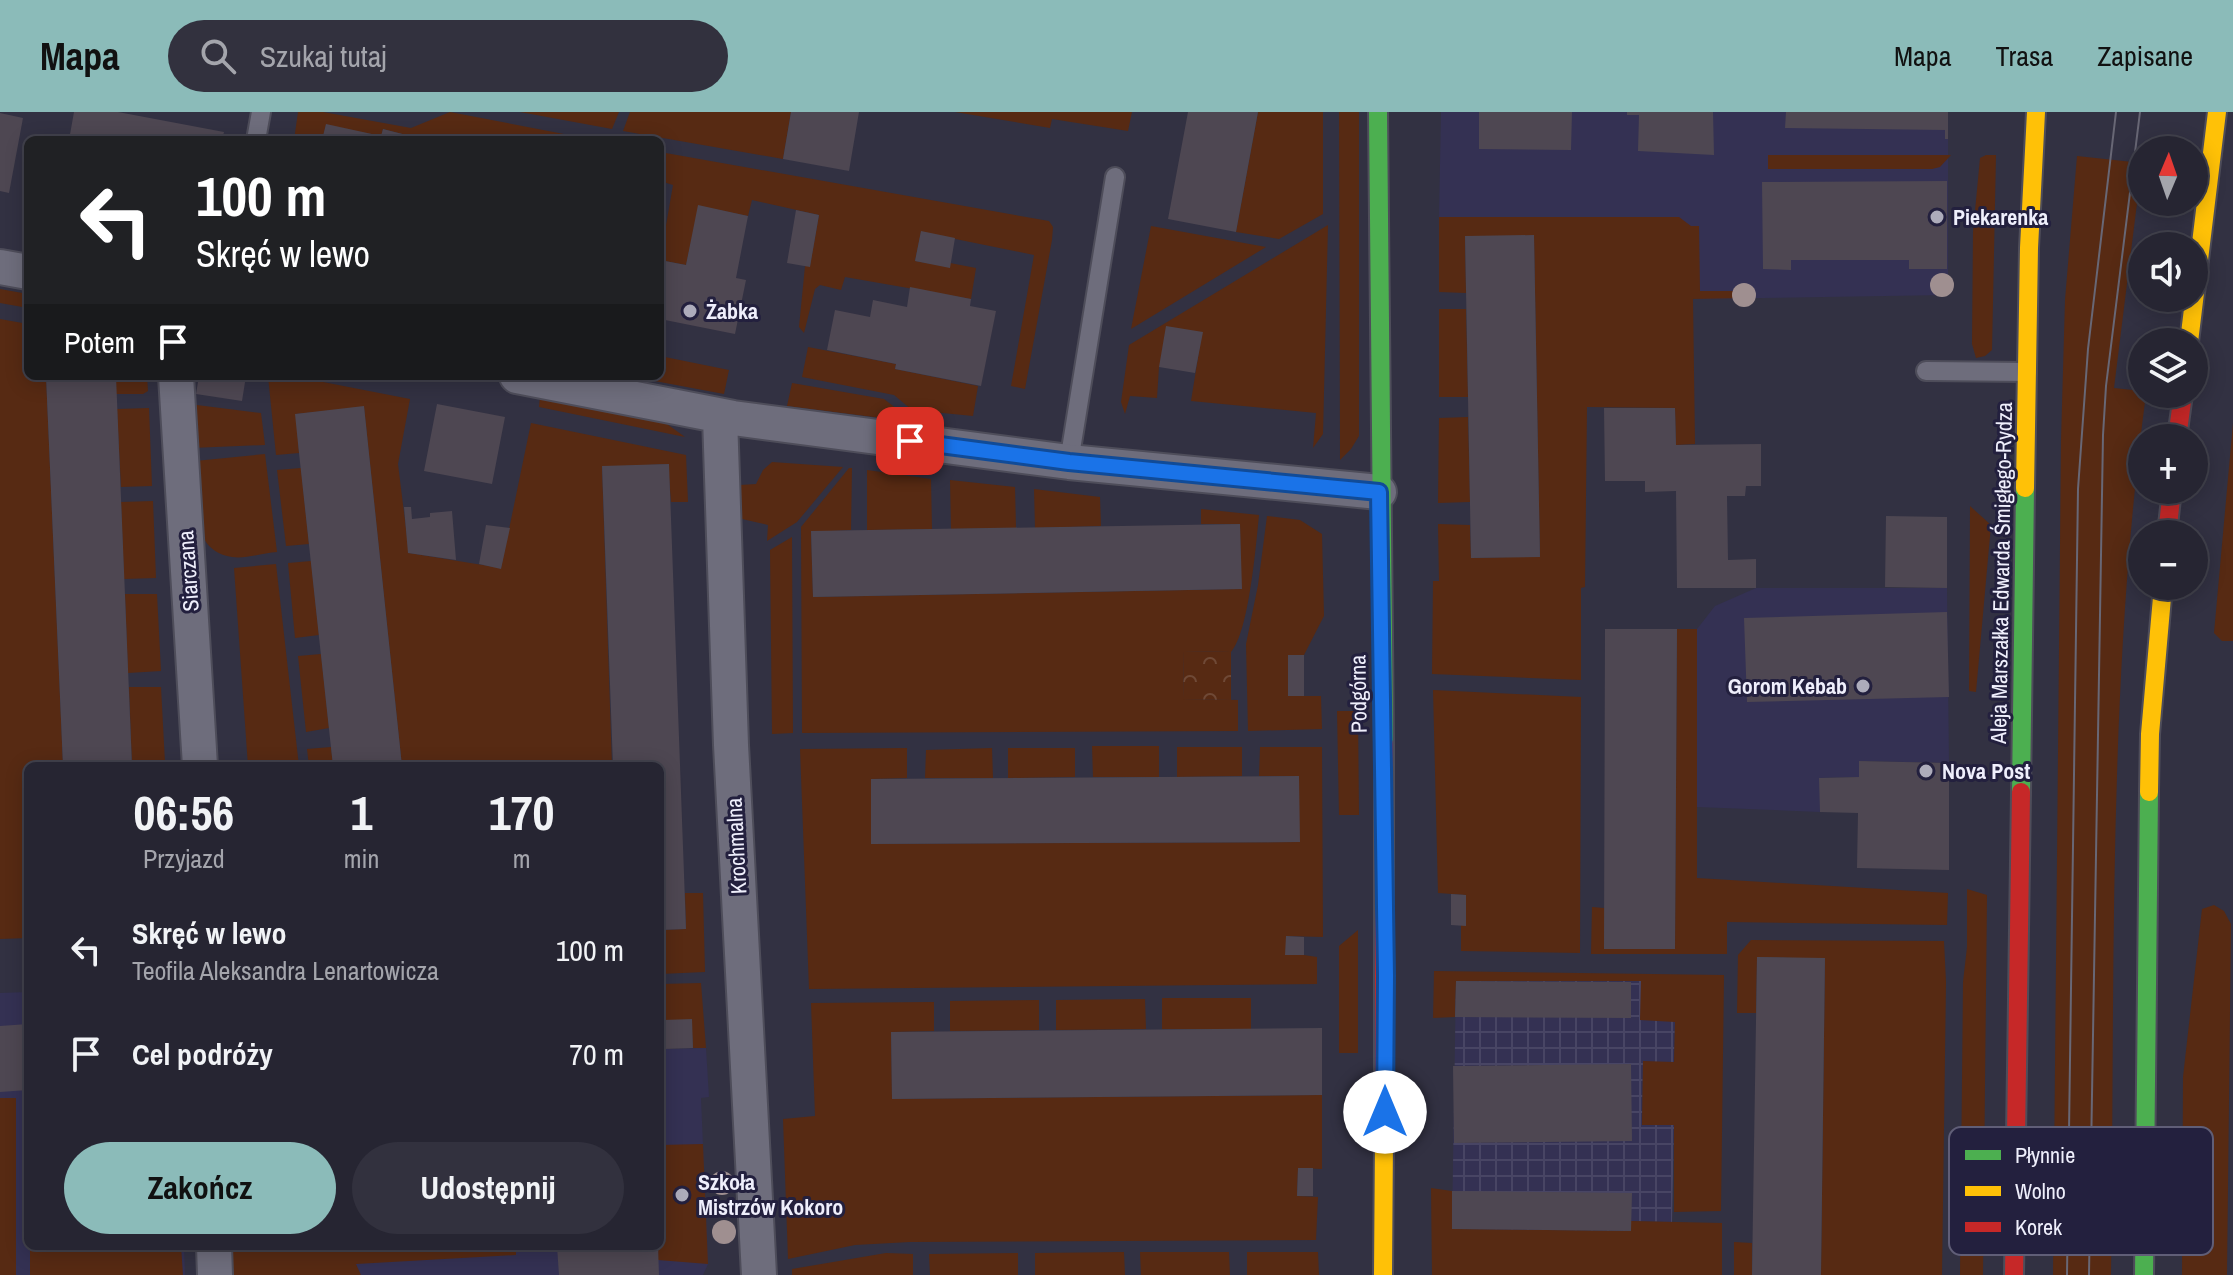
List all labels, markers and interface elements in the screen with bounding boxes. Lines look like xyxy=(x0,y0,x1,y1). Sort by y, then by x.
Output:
search box xyxy=(168,20,728,92)
text: Mapa xyxy=(40,31,120,82)
icon: search xyxy=(196,34,240,78)
text: Szukaj tutaj xyxy=(260,36,387,76)
text: Mapa xyxy=(1894,37,1951,75)
text: Trasa xyxy=(1995,37,2053,75)
text: Zapisane xyxy=(2097,37,2193,75)
north arrow xyxy=(2128,136,2208,216)
map controls xyxy=(2128,136,2208,600)
text: 100 m xyxy=(196,158,326,233)
icon: left xyxy=(64,168,168,272)
place label: Piekarenka xyxy=(1953,202,2048,232)
marker: Piekarenka xyxy=(1928,208,1946,226)
text: Skręć w lewo xyxy=(196,230,370,278)
button: sound xyxy=(2128,232,2208,312)
place label: Żabka xyxy=(706,296,758,326)
marker: Żabka xyxy=(681,302,699,320)
icon: arrive xyxy=(151,320,195,364)
text: Potem xyxy=(64,322,135,362)
button: layers xyxy=(2128,328,2208,408)
street label: Aleja Marszałka Edwarda Śmigłego-Rydza xyxy=(1983,402,2019,745)
pin xyxy=(876,407,944,475)
icon: arrive xyxy=(888,419,932,463)
button: + xyxy=(2128,424,2208,504)
button: − xyxy=(2128,520,2208,600)
street label: Siarczana xyxy=(170,529,206,613)
street label: Podgórna xyxy=(1342,655,1374,733)
place label: Gorom Kebab xyxy=(1728,671,1847,701)
marker: Gorom Kebab xyxy=(1854,677,1872,695)
place label: Nova Post xyxy=(1942,756,2030,786)
marker: Nova Post xyxy=(1917,762,1935,780)
text: 06:56 xyxy=(134,780,234,845)
text: 1 xyxy=(351,780,372,845)
text: 170 xyxy=(489,780,554,845)
street label: Krochmalna xyxy=(719,797,753,895)
text: Przyjazd xyxy=(143,841,225,876)
text: min xyxy=(344,841,379,876)
text: m xyxy=(513,841,531,876)
text: Skręć w lewo xyxy=(132,913,287,953)
icon: left xyxy=(64,928,108,972)
text: 100 m xyxy=(556,930,624,970)
text: Teofila Aleksandra Lenartowicza xyxy=(132,953,439,988)
icon: arrive xyxy=(64,1032,108,1076)
text: Cel podróży xyxy=(132,1034,273,1074)
text: 70 m xyxy=(569,1034,624,1074)
position arrow xyxy=(1343,1070,1427,1154)
legend xyxy=(1949,1127,2213,1255)
text: Płynnie xyxy=(2015,1140,2075,1170)
button: Zakończ xyxy=(64,1142,336,1234)
button: Udostępnij xyxy=(352,1142,624,1234)
place label: Szkoła Mistrzów Kokoro xyxy=(698,1167,843,1222)
text: Wolno xyxy=(2015,1176,2066,1206)
marker: Szkoła Mistrzów Kokoro xyxy=(673,1186,691,1204)
text: Korek xyxy=(2015,1212,2063,1242)

